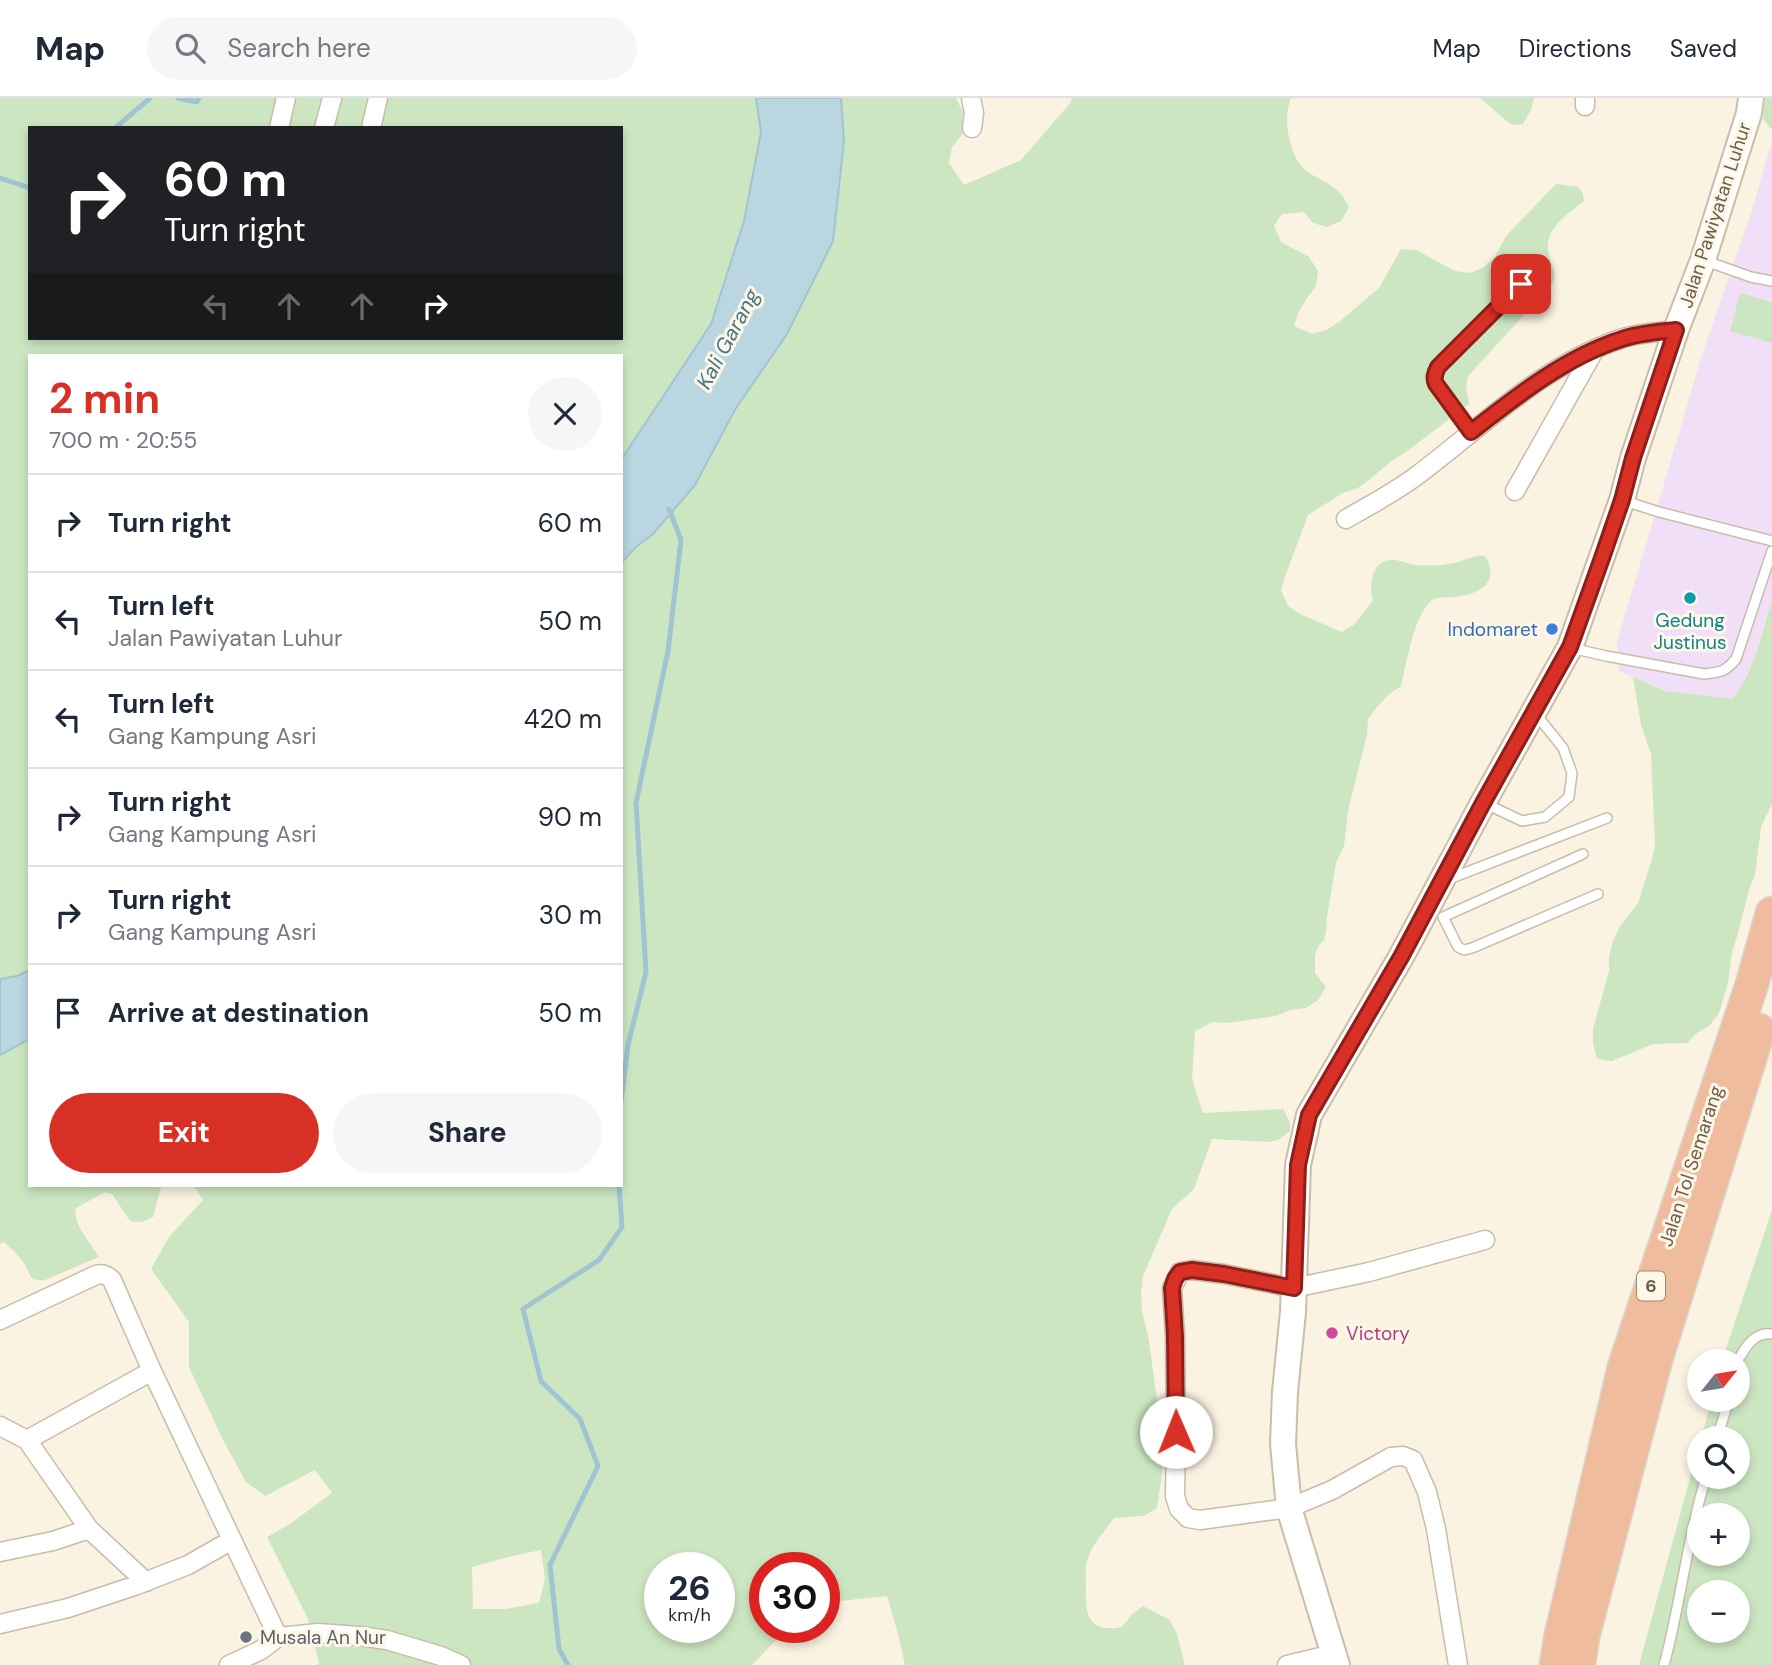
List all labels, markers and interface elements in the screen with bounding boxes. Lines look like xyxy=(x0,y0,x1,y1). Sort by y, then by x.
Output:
search box xyxy=(147,17,637,80)
text: Map xyxy=(35,27,105,70)
icon: search xyxy=(171,29,209,67)
text: Search here xyxy=(227,31,371,65)
text: Map xyxy=(1433,33,1481,64)
text: Directions xyxy=(1519,33,1632,64)
text: Saved xyxy=(1670,33,1737,64)
street label: Jalan Pawiyatan Luhur xyxy=(1673,119,1757,311)
text: 60 m xyxy=(164,147,287,211)
icon: right xyxy=(49,154,140,245)
text: Turn right xyxy=(164,209,306,251)
pin xyxy=(1491,254,1551,314)
icon: arrive xyxy=(1502,265,1540,303)
water label: Kali Garang xyxy=(690,284,766,394)
icon: left xyxy=(197,287,235,325)
icon: ahead xyxy=(270,287,308,325)
icon: ahead xyxy=(343,287,381,325)
icon: right xyxy=(416,287,454,325)
text: 2 min xyxy=(49,371,160,426)
button: close xyxy=(528,377,602,451)
text: 700 m · 20:55 xyxy=(49,425,197,455)
icon: right xyxy=(49,504,87,542)
text: Turn right xyxy=(108,506,232,540)
text: 60 m xyxy=(538,506,602,540)
text: Turn left xyxy=(108,589,215,623)
marker: Gedung Justinus xyxy=(1682,590,1698,606)
icon: left xyxy=(49,602,87,640)
text: 50 m xyxy=(538,604,602,638)
place label: Gedung Justinus xyxy=(1654,608,1726,655)
place label: Indomaret xyxy=(1448,617,1538,642)
marker: Indomaret xyxy=(1544,621,1560,637)
text: Jalan Pawiyatan Luhur xyxy=(108,623,343,653)
text: Turn left xyxy=(108,687,215,721)
icon: left xyxy=(49,700,87,738)
text: 420 m xyxy=(524,702,602,736)
text: Gang Kampung Asri xyxy=(108,721,317,751)
text: Turn right xyxy=(108,785,232,819)
icon: right xyxy=(49,798,87,836)
text: 90 m xyxy=(538,800,602,834)
text: Gang Kampung Asri xyxy=(108,819,317,849)
text: Turn right xyxy=(108,883,232,917)
icon: right xyxy=(49,896,87,934)
text: 30 m xyxy=(539,898,602,932)
text: Gang Kampung Asri xyxy=(108,917,317,947)
icon: arrive xyxy=(49,994,87,1032)
text: Arrive at destination xyxy=(108,996,369,1030)
text: 50 m xyxy=(538,996,602,1030)
street label: Jalan Tol Semarang xyxy=(1653,1082,1729,1250)
button: Exit xyxy=(49,1093,319,1173)
button: Share xyxy=(333,1093,602,1173)
road number: 6 xyxy=(1637,1272,1665,1301)
place label: Victory xyxy=(1346,1321,1410,1346)
marker: Victory xyxy=(1324,1325,1340,1341)
north arrow xyxy=(1687,1349,1750,1412)
map controls xyxy=(1687,1349,1750,1643)
position arrow xyxy=(1139,1395,1213,1469)
button: search xyxy=(1687,1426,1750,1489)
button: + xyxy=(1687,1503,1750,1566)
speed limit sign: 30 xyxy=(749,1552,840,1643)
text: 26 xyxy=(668,1565,711,1611)
button: − xyxy=(1687,1580,1750,1643)
text: km/h xyxy=(668,1603,711,1627)
place label: Musala An Nur xyxy=(260,1625,386,1650)
marker: Musala An Nur xyxy=(238,1629,254,1645)

